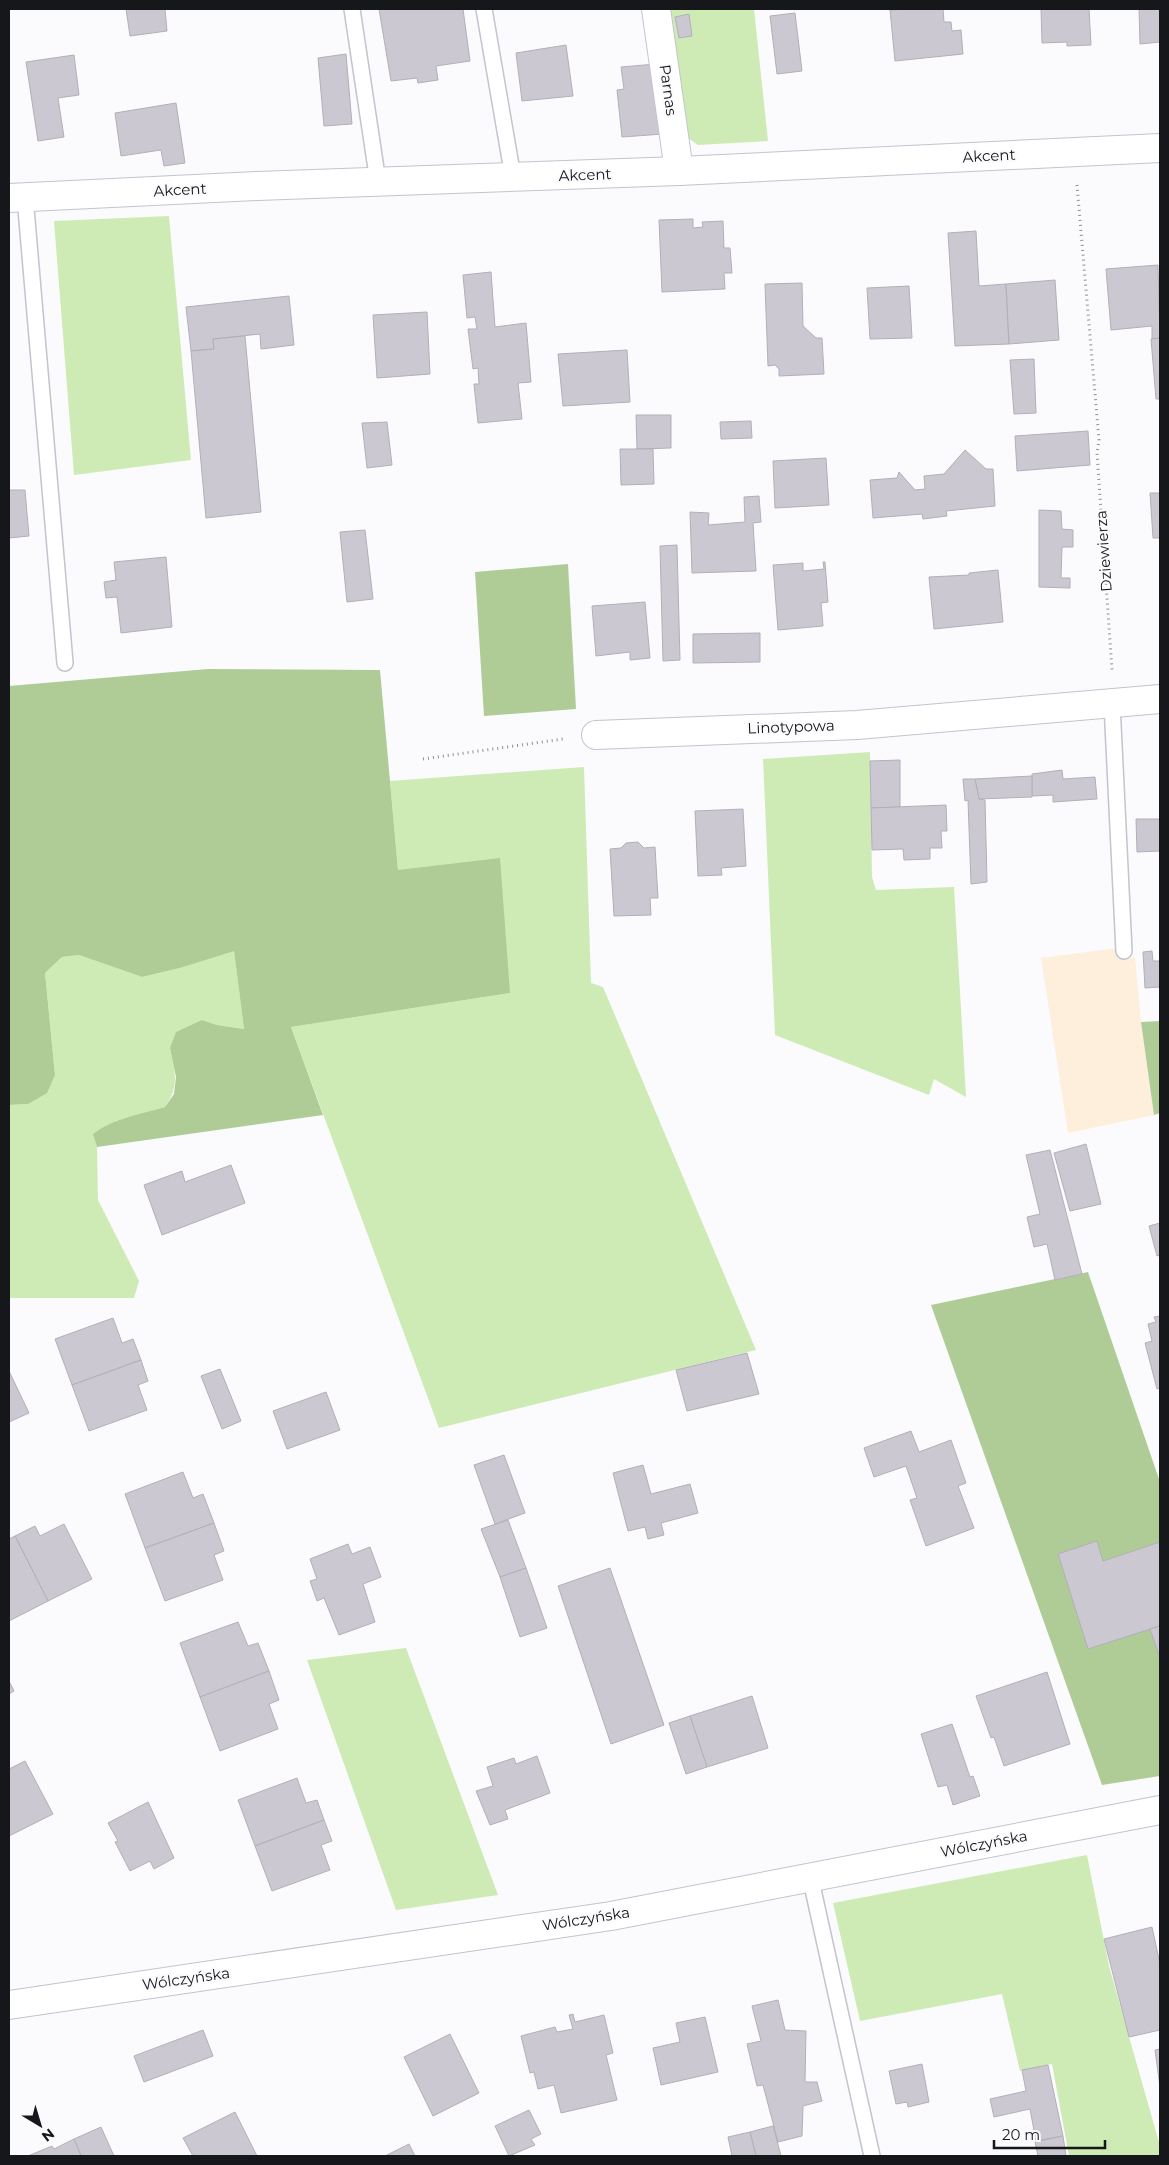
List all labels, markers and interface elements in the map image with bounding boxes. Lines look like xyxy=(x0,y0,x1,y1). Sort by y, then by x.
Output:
street label: Parnas xyxy=(655,63,681,117)
street label: Akcent xyxy=(962,145,1016,166)
street label: Akcent xyxy=(558,164,612,185)
street label: Akcent xyxy=(153,179,207,200)
street label: Dziewierza xyxy=(1091,510,1116,593)
street label: Linotypowa xyxy=(747,715,835,738)
street label: Wólczyńska xyxy=(939,1826,1029,1861)
street label: Wólczyńska xyxy=(541,1902,631,1935)
street label: Wólczyńska xyxy=(141,1963,231,1994)
north arrow xyxy=(15,2100,65,2150)
scale bar xyxy=(994,2118,1105,2150)
text: N xyxy=(38,2125,58,2146)
text: 20 m xyxy=(1002,2125,1040,2144)

